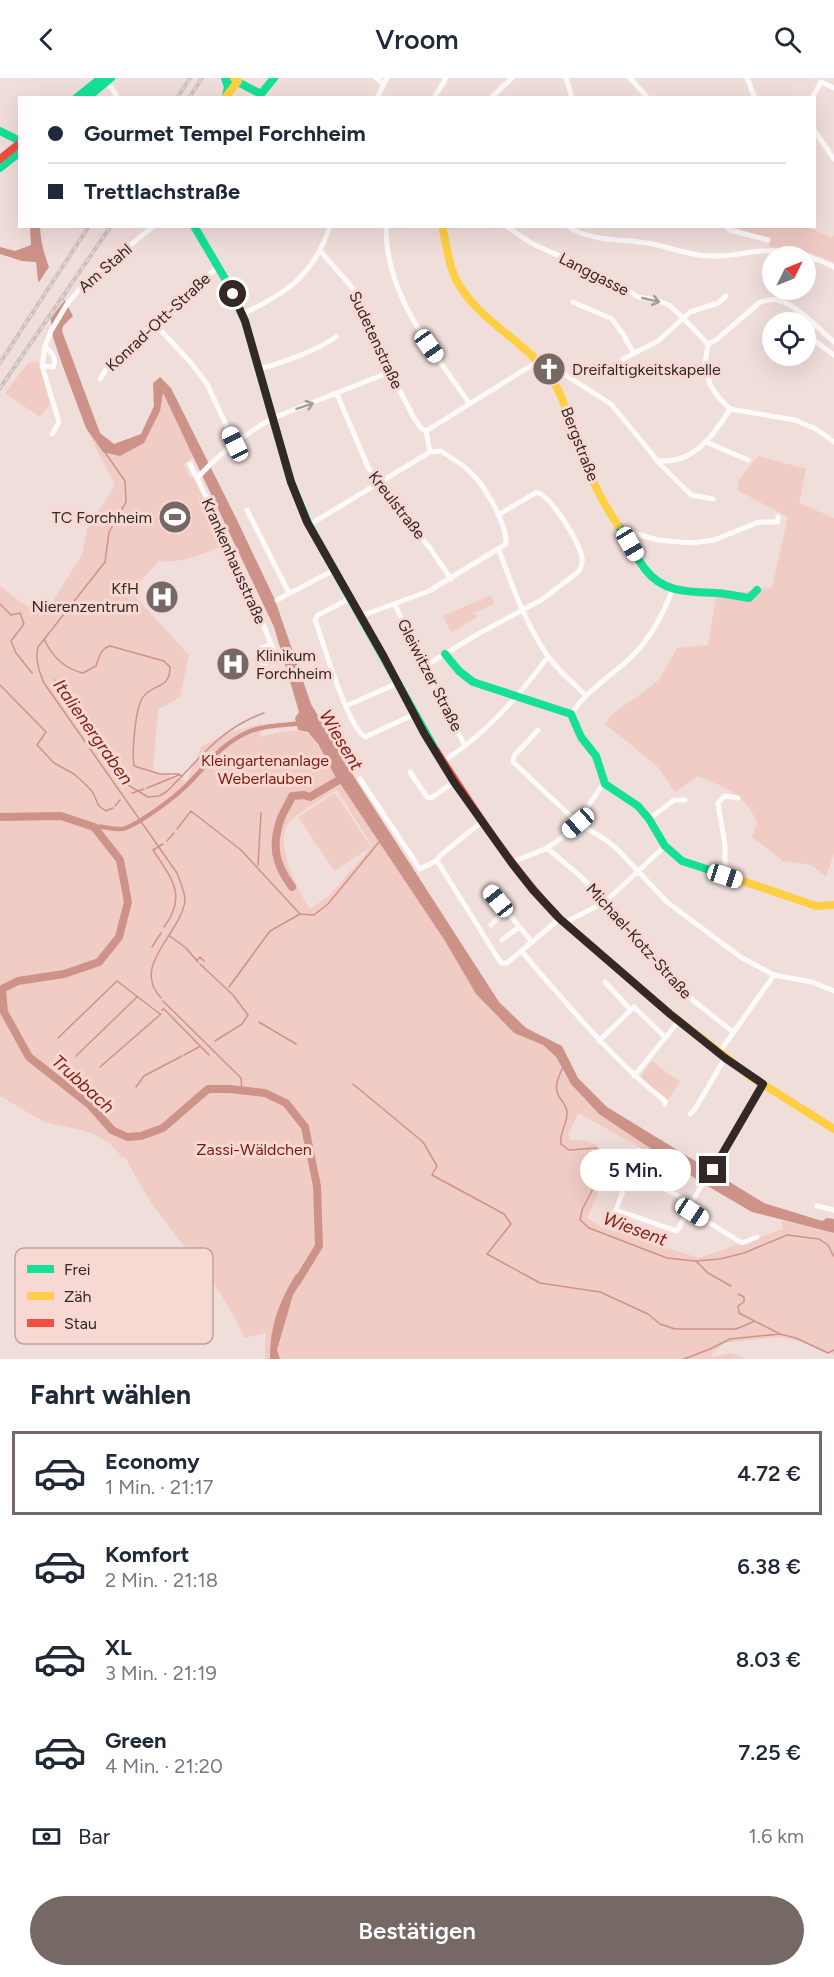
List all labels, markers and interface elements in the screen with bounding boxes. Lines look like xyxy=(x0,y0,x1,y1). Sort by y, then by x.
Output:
icon: back xyxy=(30,23,63,56)
text: Vroom xyxy=(375,23,459,56)
icon: search xyxy=(771,23,804,56)
text: Gourmet Tempel Forchheim xyxy=(84,120,366,147)
text: Trettlachstraße xyxy=(84,178,240,205)
street label: Am Stahl xyxy=(74,240,136,296)
north arrow xyxy=(762,246,816,300)
map controls xyxy=(762,246,816,366)
street label: Langgasse xyxy=(556,248,632,300)
street label: Konrad-Ott-Straße xyxy=(102,269,214,375)
route start xyxy=(219,280,246,307)
street label: Sudetenstraße xyxy=(345,288,407,392)
one-way arrow xyxy=(641,295,660,306)
button: locate xyxy=(762,312,816,366)
car xyxy=(411,326,447,366)
church icon: Dreifaltigkeitskapelle xyxy=(531,351,567,387)
place label: Dreifaltigkeitskapelle xyxy=(572,360,721,379)
one-way arrow xyxy=(295,399,314,410)
street label: Bergstraße xyxy=(557,404,603,484)
car xyxy=(219,424,251,464)
street label: Kreulstraße xyxy=(365,467,430,543)
street label: Krankenhausstraße xyxy=(198,495,270,627)
sports icon: TC Forchheim xyxy=(157,499,193,535)
place label: TC Forchheim xyxy=(52,508,152,527)
car xyxy=(613,524,647,564)
place label: KfH Nierenzentrum xyxy=(32,579,139,616)
hospital icon: KfH Nierenzentrum xyxy=(144,579,180,615)
street label: Gleiwitzer Straße xyxy=(393,616,467,735)
hospital icon: Klinikum Forchheim xyxy=(215,646,251,682)
place label: Klinikum Forchheim xyxy=(256,646,332,683)
water label: Italienergraben xyxy=(48,675,138,789)
water label: Wiesent xyxy=(314,706,368,774)
park label: Kleingartenanlage Weberlauben xyxy=(201,751,329,788)
car xyxy=(559,804,597,842)
car xyxy=(705,862,745,890)
street label: Michael-Kotz-Straße xyxy=(582,879,696,1003)
car xyxy=(480,881,516,921)
water label: Trubbach xyxy=(47,1050,119,1118)
park label: Zassi-Wäldchen xyxy=(196,1140,312,1159)
callout: 5 Min. xyxy=(581,1149,692,1191)
route end xyxy=(699,1156,726,1183)
text: 5 Min. xyxy=(608,1158,663,1182)
car xyxy=(672,1195,712,1229)
water label: Wiesent xyxy=(600,1207,670,1251)
legend xyxy=(15,1248,213,1344)
text: Frei xyxy=(64,1260,90,1279)
text: Zäh xyxy=(64,1287,91,1306)
text: Stau xyxy=(64,1314,97,1333)
text: Fahrt wählen xyxy=(30,1378,191,1411)
icon: car xyxy=(33,1446,87,1500)
text: Economy xyxy=(105,1448,200,1475)
text: 4.72 € xyxy=(737,1460,801,1487)
text: 1 Min. · 21:17 xyxy=(105,1475,214,1499)
icon: car xyxy=(33,1539,87,1593)
text: Komfort xyxy=(105,1541,189,1568)
text: 6.38 € xyxy=(737,1553,801,1580)
text: 2 Min. · 21:18 xyxy=(105,1568,218,1592)
icon: car xyxy=(33,1632,87,1686)
text: XL xyxy=(105,1634,132,1661)
text: 8.03 € xyxy=(736,1646,801,1673)
text: 3 Min. · 21:19 xyxy=(105,1661,217,1685)
icon: car xyxy=(33,1725,87,1779)
text: Green xyxy=(105,1727,167,1754)
text: 7.25 € xyxy=(738,1739,801,1766)
text: 4 Min. · 21:20 xyxy=(105,1754,223,1778)
icon: cash xyxy=(30,1820,63,1853)
text: Bar xyxy=(78,1823,110,1850)
text: 1.6 km xyxy=(749,1824,804,1848)
button: Bestätigen xyxy=(30,1896,804,1965)

